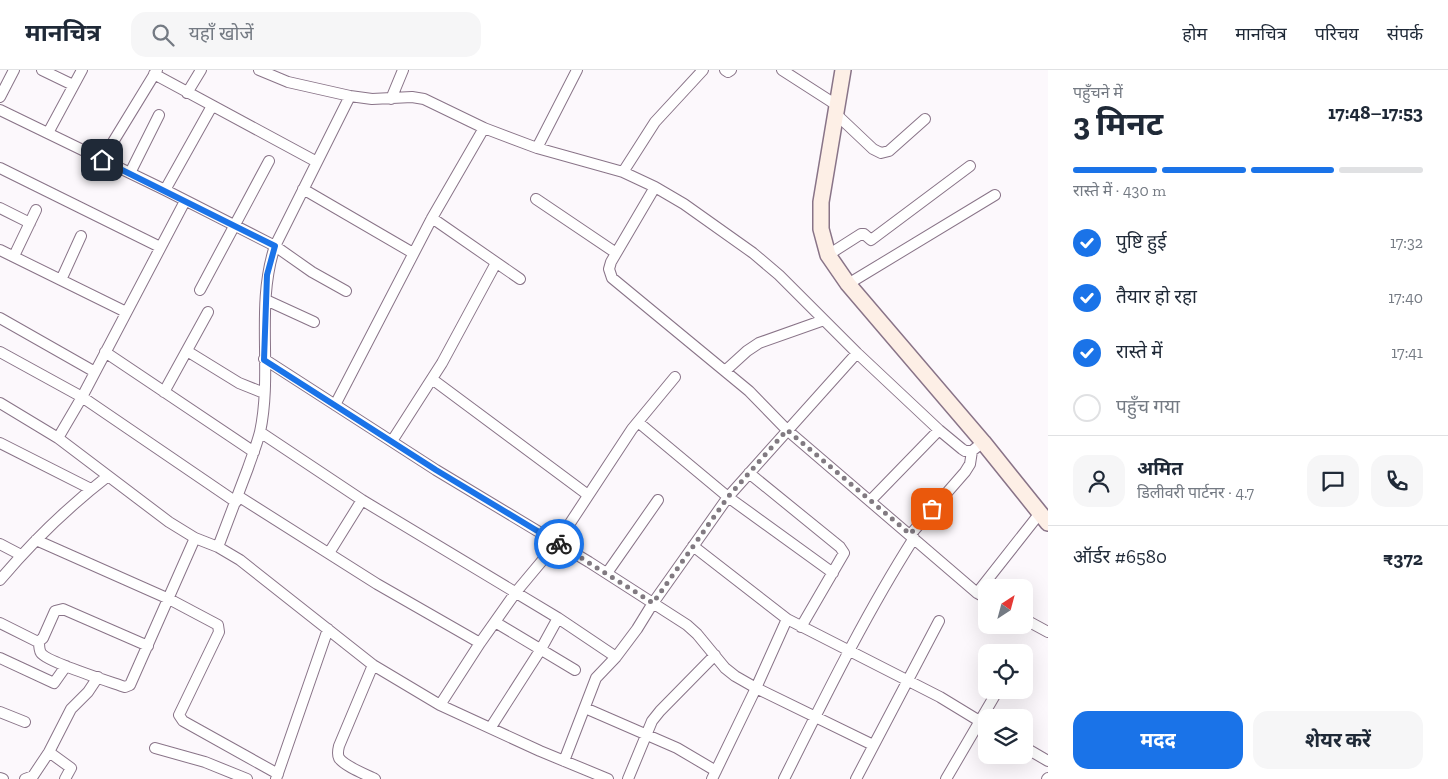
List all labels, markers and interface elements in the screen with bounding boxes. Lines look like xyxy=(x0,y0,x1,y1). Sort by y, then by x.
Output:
search box xyxy=(131,12,481,57)
text: मानचित्र xyxy=(25,18,101,47)
icon: search xyxy=(149,21,177,49)
text: यहाँ खोजें xyxy=(189,22,254,45)
text: होम xyxy=(1182,23,1207,45)
text: मानचित्र xyxy=(1235,23,1287,45)
text: परिचय xyxy=(1315,23,1359,45)
text: संपर्क xyxy=(1387,23,1423,45)
text: पहुँचने में xyxy=(1073,83,1123,102)
text: 17:48–17:53 xyxy=(1328,101,1423,124)
text: 3 मिनट xyxy=(1073,105,1163,143)
pin xyxy=(81,139,123,181)
icon: home xyxy=(88,146,116,174)
text: रास्ते में · 430 m xyxy=(1073,181,1166,200)
icon: check xyxy=(1073,229,1101,257)
text: पुष्टि हुई xyxy=(1116,230,1167,253)
text: 17:32 xyxy=(1390,233,1423,252)
icon: check xyxy=(1073,284,1101,312)
text: तैयार हो रहा xyxy=(1116,285,1197,308)
text: 17:40 xyxy=(1388,288,1423,307)
icon: check xyxy=(1073,339,1101,367)
text: रास्ते में xyxy=(1116,340,1163,363)
text: 17:41 xyxy=(1391,343,1423,362)
text: पहुँच गया xyxy=(1116,395,1180,418)
button: person xyxy=(1073,455,1125,507)
button: chat xyxy=(1307,455,1359,507)
button: phone xyxy=(1371,455,1423,507)
text: अमित xyxy=(1137,457,1183,480)
text: डिलीवरी पार्टनर · 4.7 xyxy=(1137,483,1254,502)
pin xyxy=(911,488,953,530)
icon: bag xyxy=(918,495,946,523)
courier xyxy=(534,519,584,569)
icon: bike xyxy=(545,530,573,558)
text: ऑर्डर #6580 xyxy=(1073,545,1167,568)
text: ₹372 xyxy=(1383,547,1423,570)
north arrow xyxy=(978,579,1032,634)
map controls xyxy=(978,579,1033,764)
button: locate xyxy=(978,644,1033,699)
button: layers xyxy=(978,709,1033,764)
button: मदद xyxy=(1073,711,1243,769)
button: शेयर करें xyxy=(1253,711,1423,769)

